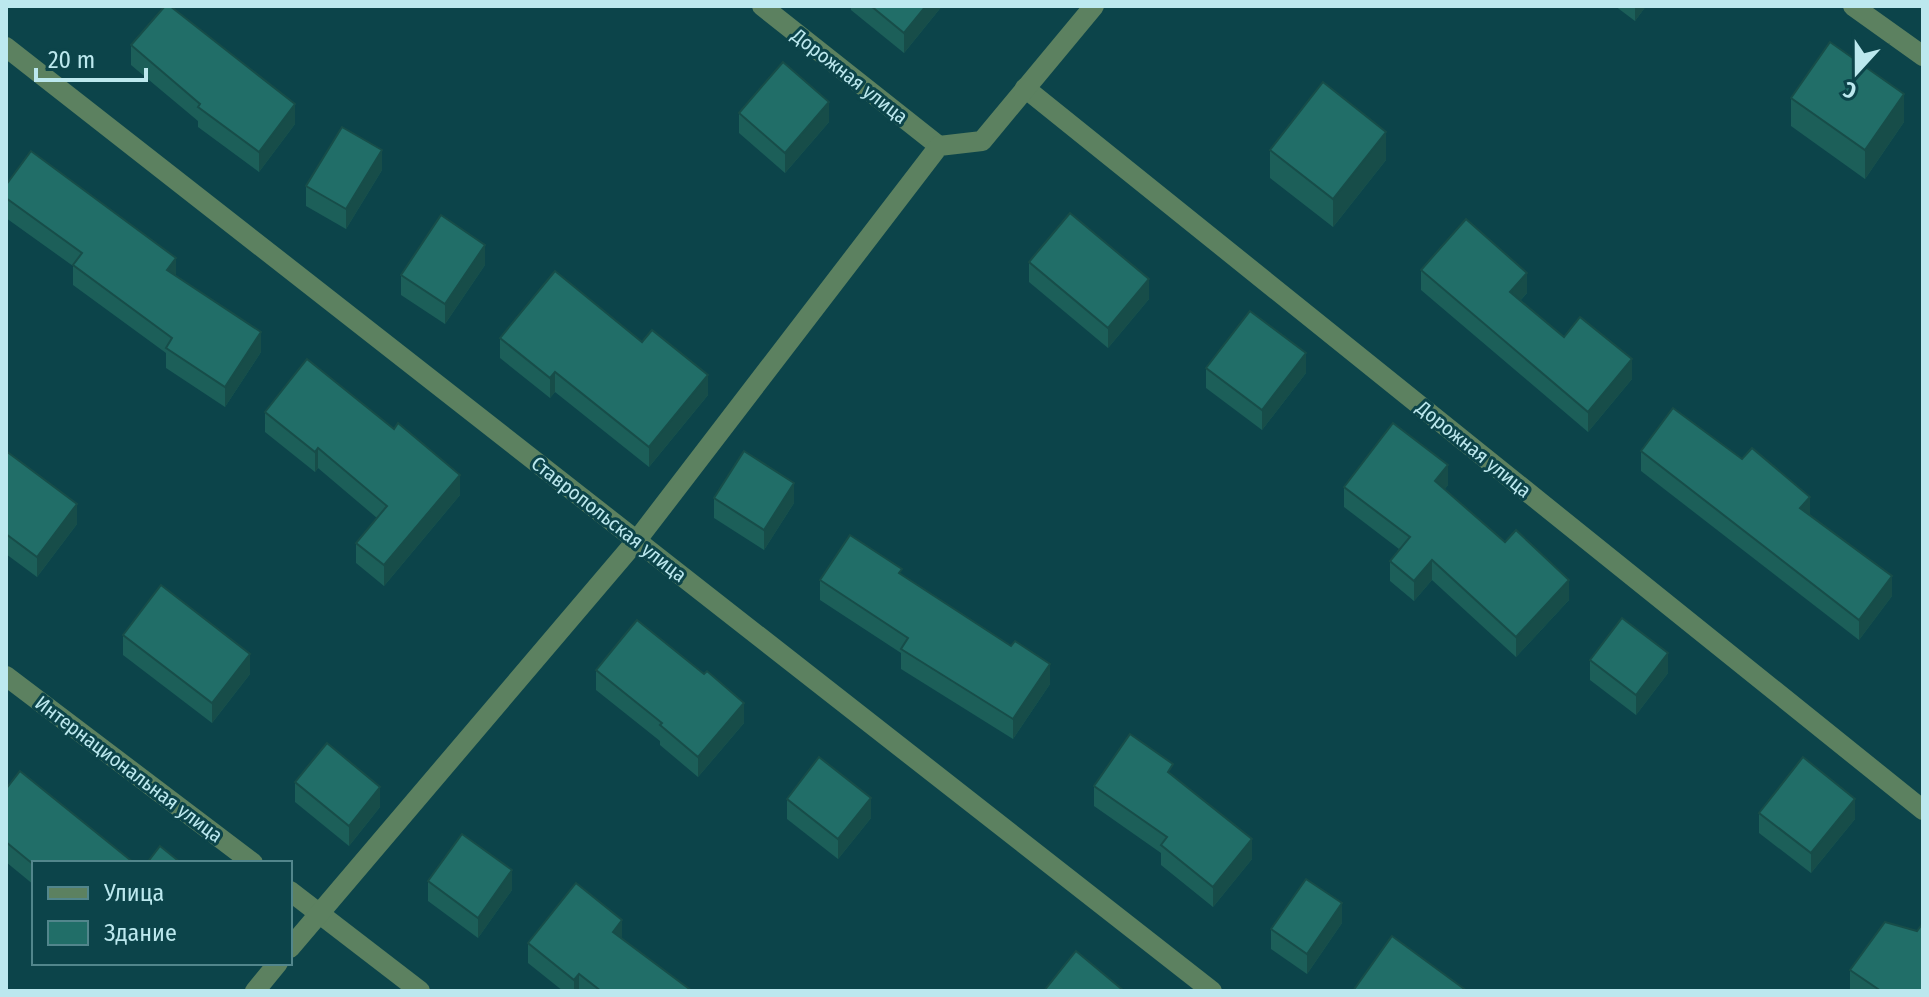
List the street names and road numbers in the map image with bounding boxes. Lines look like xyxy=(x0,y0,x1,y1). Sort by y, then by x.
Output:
street label: Дорожная улица xyxy=(786,23,913,129)
street label: Дорожная улица xyxy=(1411,395,1536,503)
street label: Ставропольская улица xyxy=(527,451,691,587)
street label: Интернациональная улица xyxy=(31,691,227,847)

